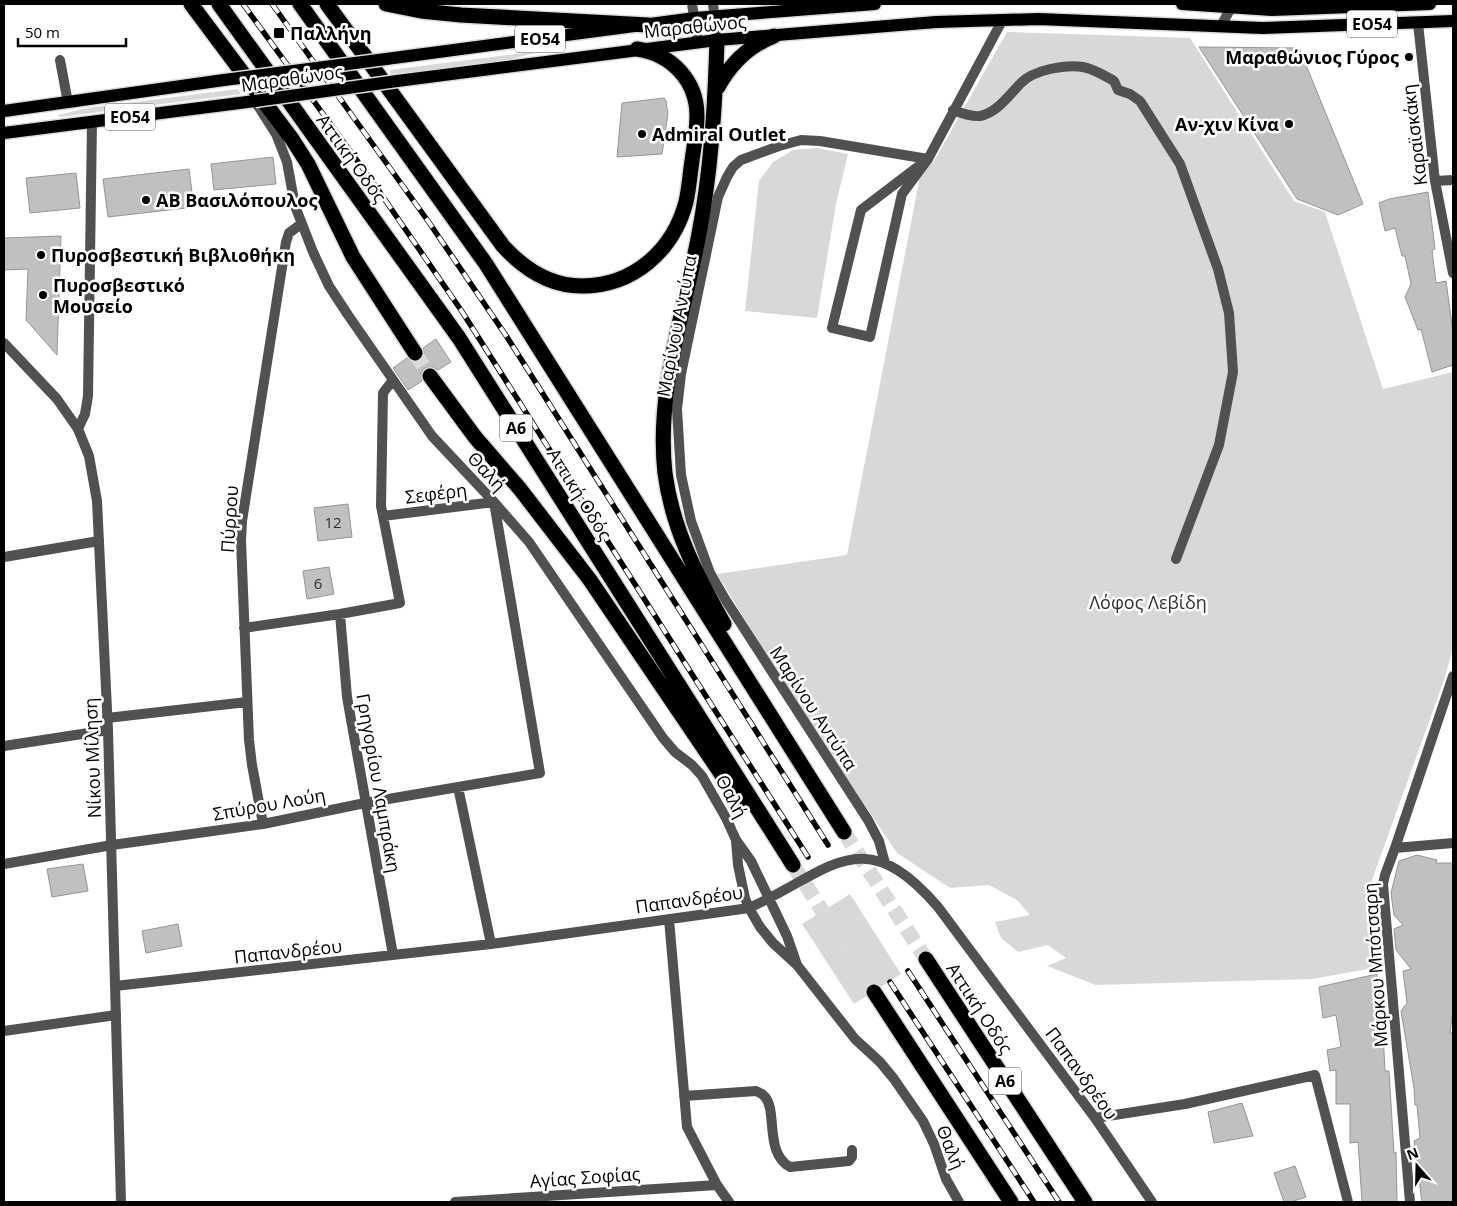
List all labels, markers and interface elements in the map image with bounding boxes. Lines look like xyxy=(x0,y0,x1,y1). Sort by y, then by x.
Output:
street label: Μαραθώνος xyxy=(643,9,748,43)
road number: ΕΟ54 xyxy=(1347,10,1397,38)
scale bar xyxy=(18,15,125,47)
place label: Παλλήνη xyxy=(290,21,372,45)
text: 50 m xyxy=(25,22,60,42)
marker: Παλλήνη xyxy=(272,26,286,40)
road number: ΕΟ54 xyxy=(515,26,565,52)
place label: Μαραθώνιος Γύρος xyxy=(1225,45,1399,69)
marker: Μαραθώνιος Γύρος xyxy=(1403,51,1415,63)
street label: Μαραθώνος xyxy=(239,59,345,97)
street label: Καραϊσκάκη xyxy=(1396,83,1432,187)
road number: ΕΟ54 xyxy=(105,104,155,130)
street label: Αττική Οδός xyxy=(312,109,392,207)
place label: Αν-χιν Κίνα xyxy=(1175,112,1279,136)
marker: Αν-χιν Κίνα xyxy=(1283,118,1295,130)
place label: Admiral Outlet xyxy=(652,122,786,146)
marker: Admiral Outlet xyxy=(636,128,648,140)
place label: ΑΒ Βασιλόπουλος xyxy=(156,188,317,212)
marker: ΑΒ Βασιλόπουλος xyxy=(140,194,152,206)
place label: Πυροσβεστική Βιβλιοθήκη xyxy=(51,243,295,267)
marker: Πυροσβεστική Βιβλιοθήκη xyxy=(35,249,47,261)
street label: Μαρίνου Αντύπα xyxy=(651,253,701,399)
place label: Πυροσβεστικό Μουσείο xyxy=(53,273,185,318)
marker: Πυροσβεστικό Μουσείο xyxy=(37,289,49,301)
road number: Α6 xyxy=(500,414,532,442)
street label: Αττική Οδός xyxy=(542,444,618,545)
street label: Θαλή xyxy=(463,446,511,496)
street label: Σεφέρη xyxy=(404,477,468,509)
street label: Πύρρου xyxy=(215,484,243,554)
house number: 12 xyxy=(324,512,342,532)
house number: 6 xyxy=(314,573,322,593)
park label: Λόφος Λεβίδη xyxy=(1089,590,1207,614)
street label: Μαρίνου Αντύπα xyxy=(765,641,863,775)
street label: Γρηγορίου Λαμπράκη xyxy=(351,691,407,875)
street label: Νίκου Μίληση xyxy=(78,697,106,819)
street label: Θαλή xyxy=(711,770,753,822)
street label: Σπύρου Λούη xyxy=(211,782,327,826)
street label: Παπανδρέου xyxy=(634,880,744,918)
street label: Μάρκου Μπότσαρη xyxy=(1357,882,1393,1048)
street label: Παπανδρέου xyxy=(233,933,343,969)
street label: Αττική Οδός xyxy=(942,958,1019,1058)
street label: Παπανδρέου xyxy=(1040,1022,1124,1124)
road number: Α6 xyxy=(989,1068,1021,1094)
street label: Θαλή xyxy=(931,1121,971,1173)
north arrow xyxy=(1392,1141,1442,1191)
text: N xyxy=(1404,1142,1421,1164)
street label: Αγίας Σοφίας xyxy=(529,1161,641,1193)

